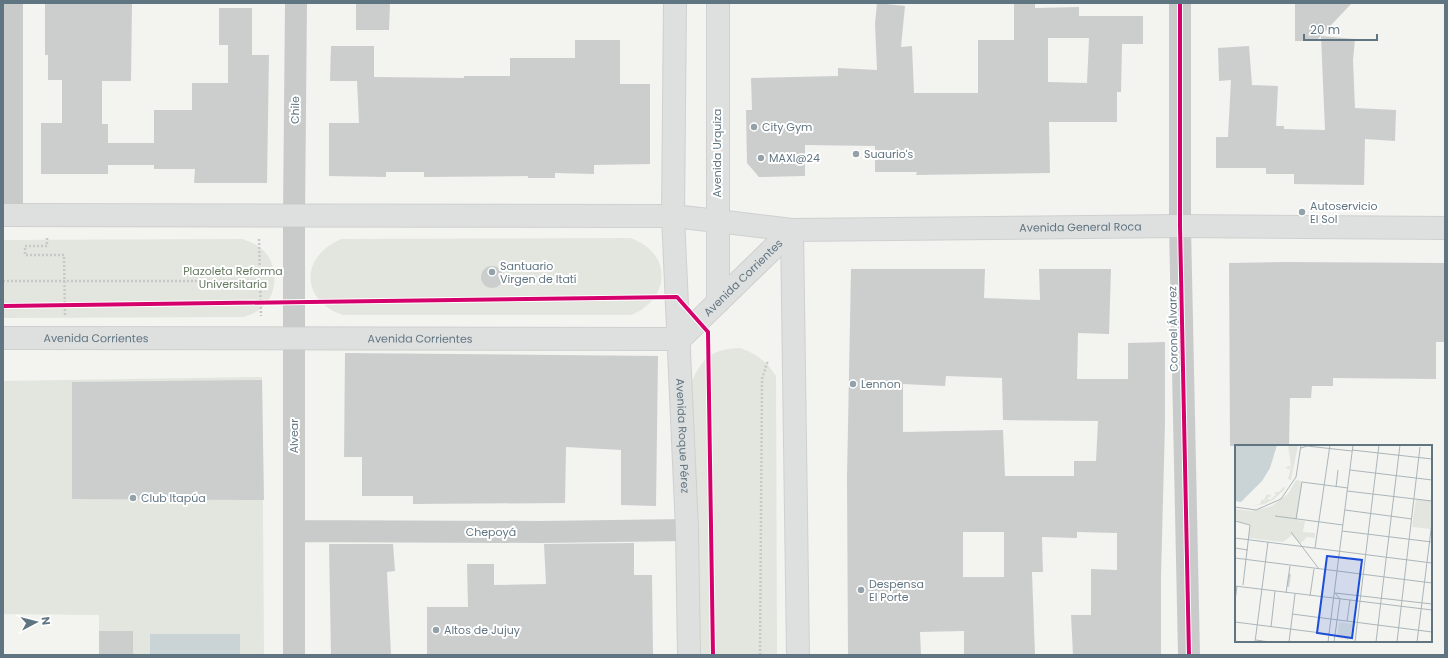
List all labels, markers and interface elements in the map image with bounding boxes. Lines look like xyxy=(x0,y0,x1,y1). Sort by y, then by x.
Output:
scale bar xyxy=(1304,16,1377,42)
text: 20 m xyxy=(1310,21,1340,38)
street label: Chile xyxy=(287,96,303,124)
street label: Avenida Urquiza xyxy=(709,108,725,198)
place label: City Gym xyxy=(762,119,812,135)
marker: City Gym xyxy=(749,122,759,132)
place label: Suaurio's xyxy=(864,146,914,162)
marker: Suaurio's xyxy=(851,149,861,159)
place label: MAXI@24 xyxy=(769,150,820,166)
marker: MAXI@24 xyxy=(756,153,766,163)
place label: Autoservicio El Sol xyxy=(1310,198,1377,227)
marker: Autoservicio El Sol xyxy=(1297,207,1307,217)
street label: Avenida General Roca xyxy=(1019,218,1142,236)
street label: Avenida Corrientes xyxy=(700,235,786,320)
place label: Santuario Virgen de Itatí xyxy=(500,258,577,287)
park label: Plazoleta Reforma Universitaria xyxy=(183,263,283,292)
marker: Santuario Virgen de Itatí xyxy=(487,267,497,277)
street label: Coronel Álvarez xyxy=(1164,286,1182,372)
street label: Avenida Corrientes xyxy=(44,330,149,346)
street label: Avenida Corrientes xyxy=(368,331,473,347)
place label: Lennon xyxy=(861,376,901,392)
street label: Avenida Roque Pérez xyxy=(672,378,693,494)
marker: Lennon xyxy=(848,379,858,389)
street label: Alvear xyxy=(286,419,302,453)
inset map xyxy=(1235,445,1432,642)
place label: Club Itapúa xyxy=(141,490,206,506)
marker: Club Itapúa xyxy=(128,493,138,503)
street label: Chepoyá xyxy=(466,524,516,540)
place label: Despensa El Porte xyxy=(869,576,924,605)
marker: Despensa El Porte xyxy=(856,585,866,595)
north arrow xyxy=(16,602,56,642)
text: N xyxy=(37,616,54,626)
place label: Altos de Jujuy xyxy=(444,622,521,638)
marker: Altos de Jujuy xyxy=(431,625,441,635)

